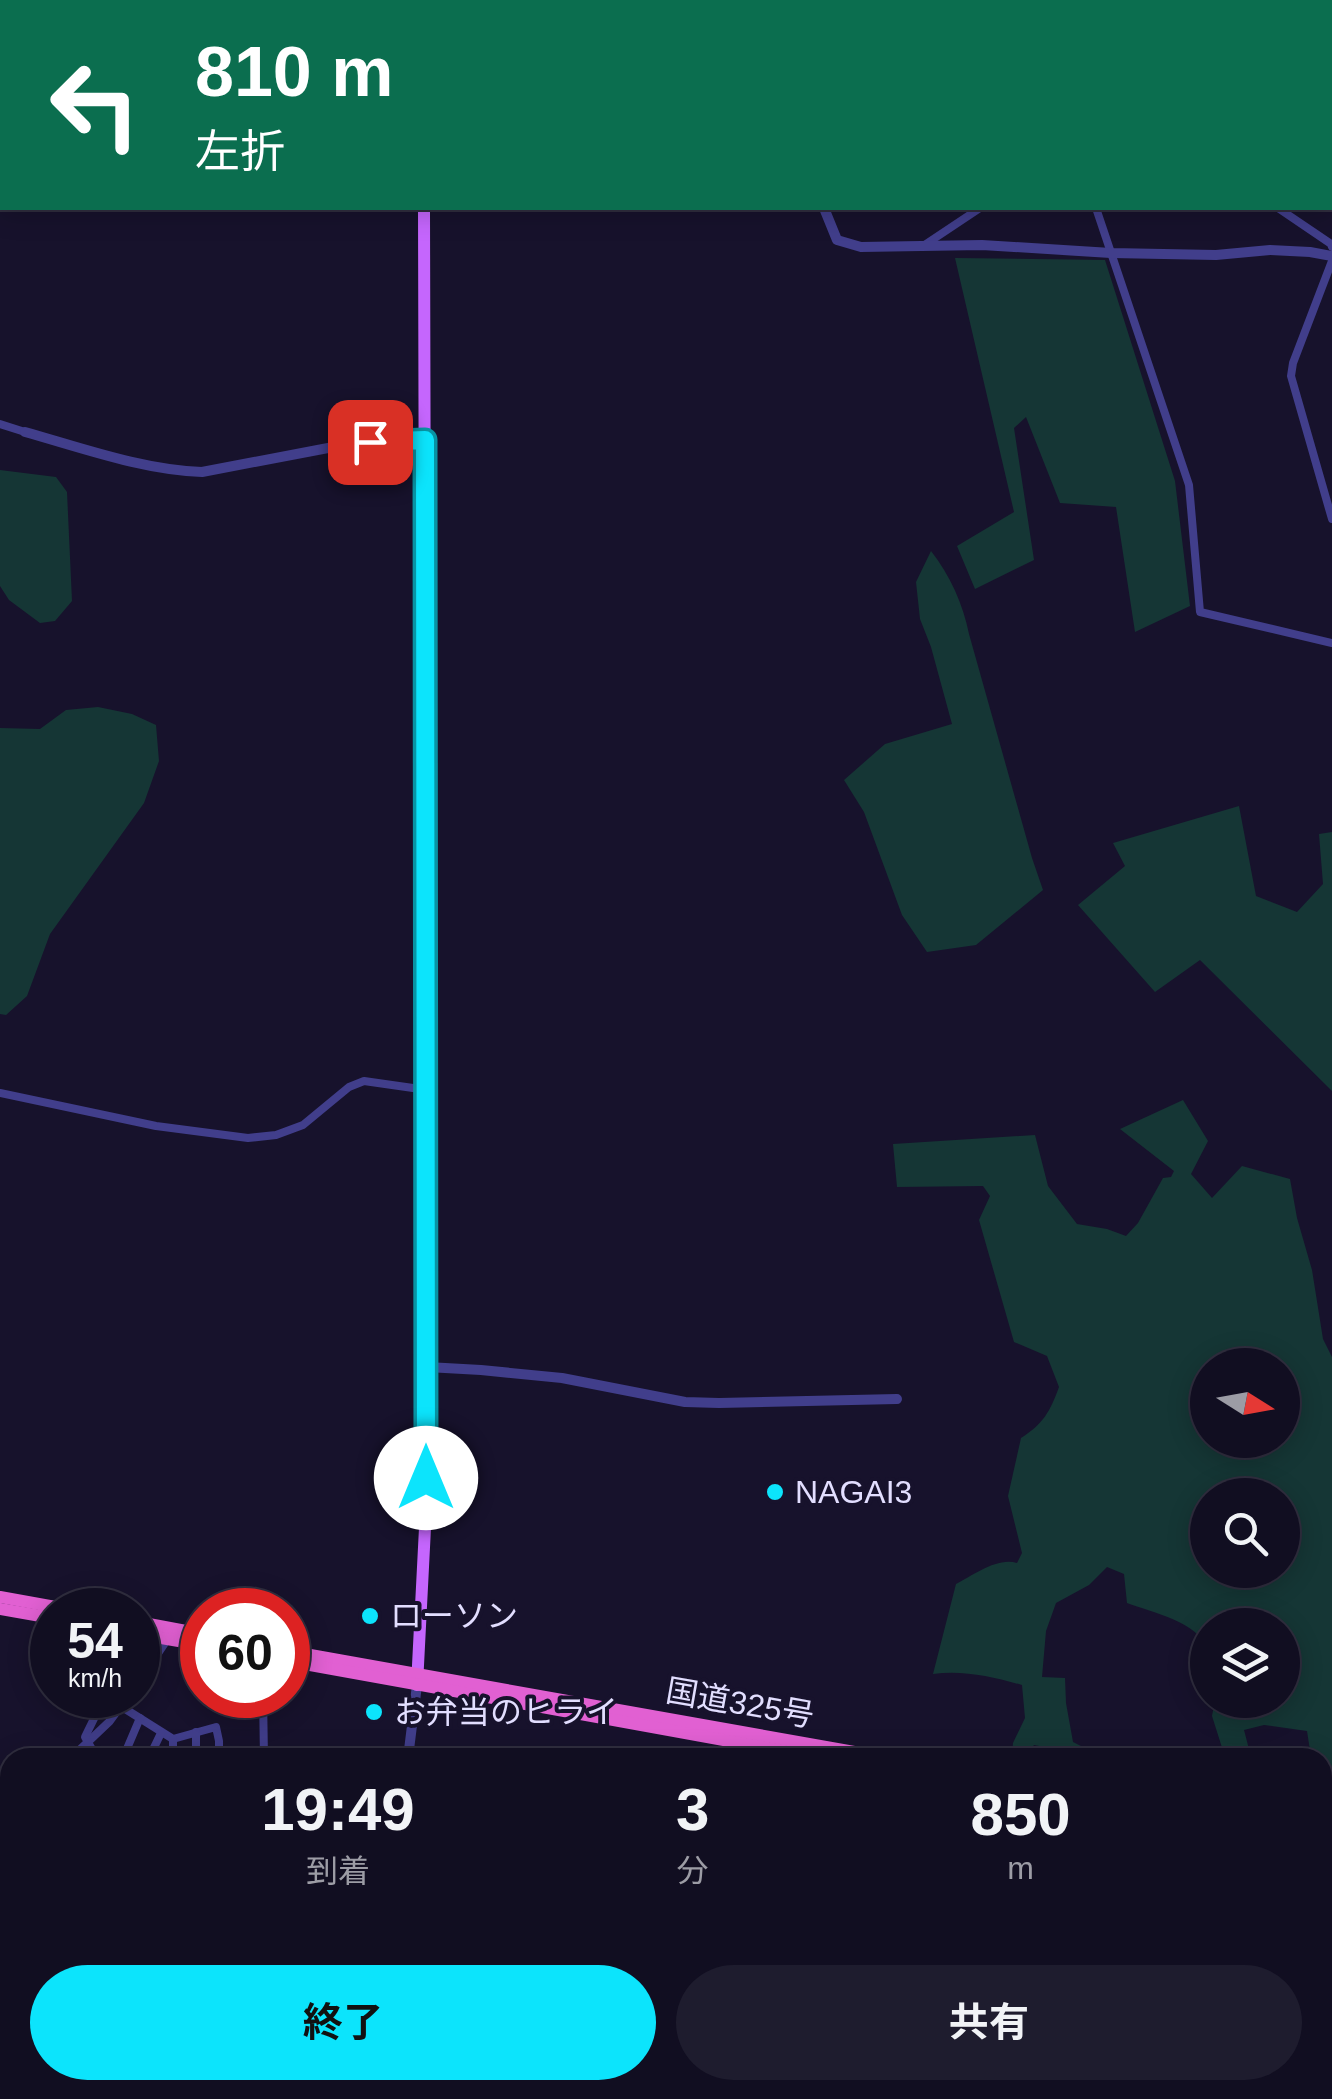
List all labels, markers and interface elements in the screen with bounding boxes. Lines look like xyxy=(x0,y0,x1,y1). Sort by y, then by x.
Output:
text: 810 m xyxy=(195,33,393,111)
icon: left xyxy=(30,40,160,170)
text: 左折 xyxy=(195,126,285,177)
pin xyxy=(328,400,413,485)
icon: arrive xyxy=(343,415,398,470)
north arrow xyxy=(1190,1348,1300,1458)
map controls xyxy=(1190,1348,1300,1718)
position arrow xyxy=(374,1426,478,1530)
place label: NAGAI3 xyxy=(795,1474,912,1510)
button: search xyxy=(1190,1478,1300,1588)
marker: NAGAI3 xyxy=(764,1481,786,1503)
speed limit sign: 60 xyxy=(180,1588,310,1718)
place label: ローソン xyxy=(390,1598,518,1634)
marker: ローソン xyxy=(359,1605,381,1627)
button: layers xyxy=(1190,1608,1300,1718)
text: 54 xyxy=(67,1613,123,1669)
text: km/h xyxy=(68,1664,122,1692)
street label: 国道325号 xyxy=(663,1672,817,1734)
place label: お弁当のヒライ xyxy=(394,1694,618,1730)
marker: お弁当のヒライ xyxy=(363,1701,385,1723)
text: 19:49 xyxy=(261,1776,415,1843)
text: 3 xyxy=(676,1776,709,1843)
text: 850 xyxy=(971,1781,1071,1848)
text: m xyxy=(1007,1850,1034,1886)
text: 到着 xyxy=(306,1853,370,1889)
text: 分 xyxy=(677,1853,709,1889)
button: 終了 xyxy=(30,1965,656,2080)
button: 共有 xyxy=(676,1965,1302,2080)

